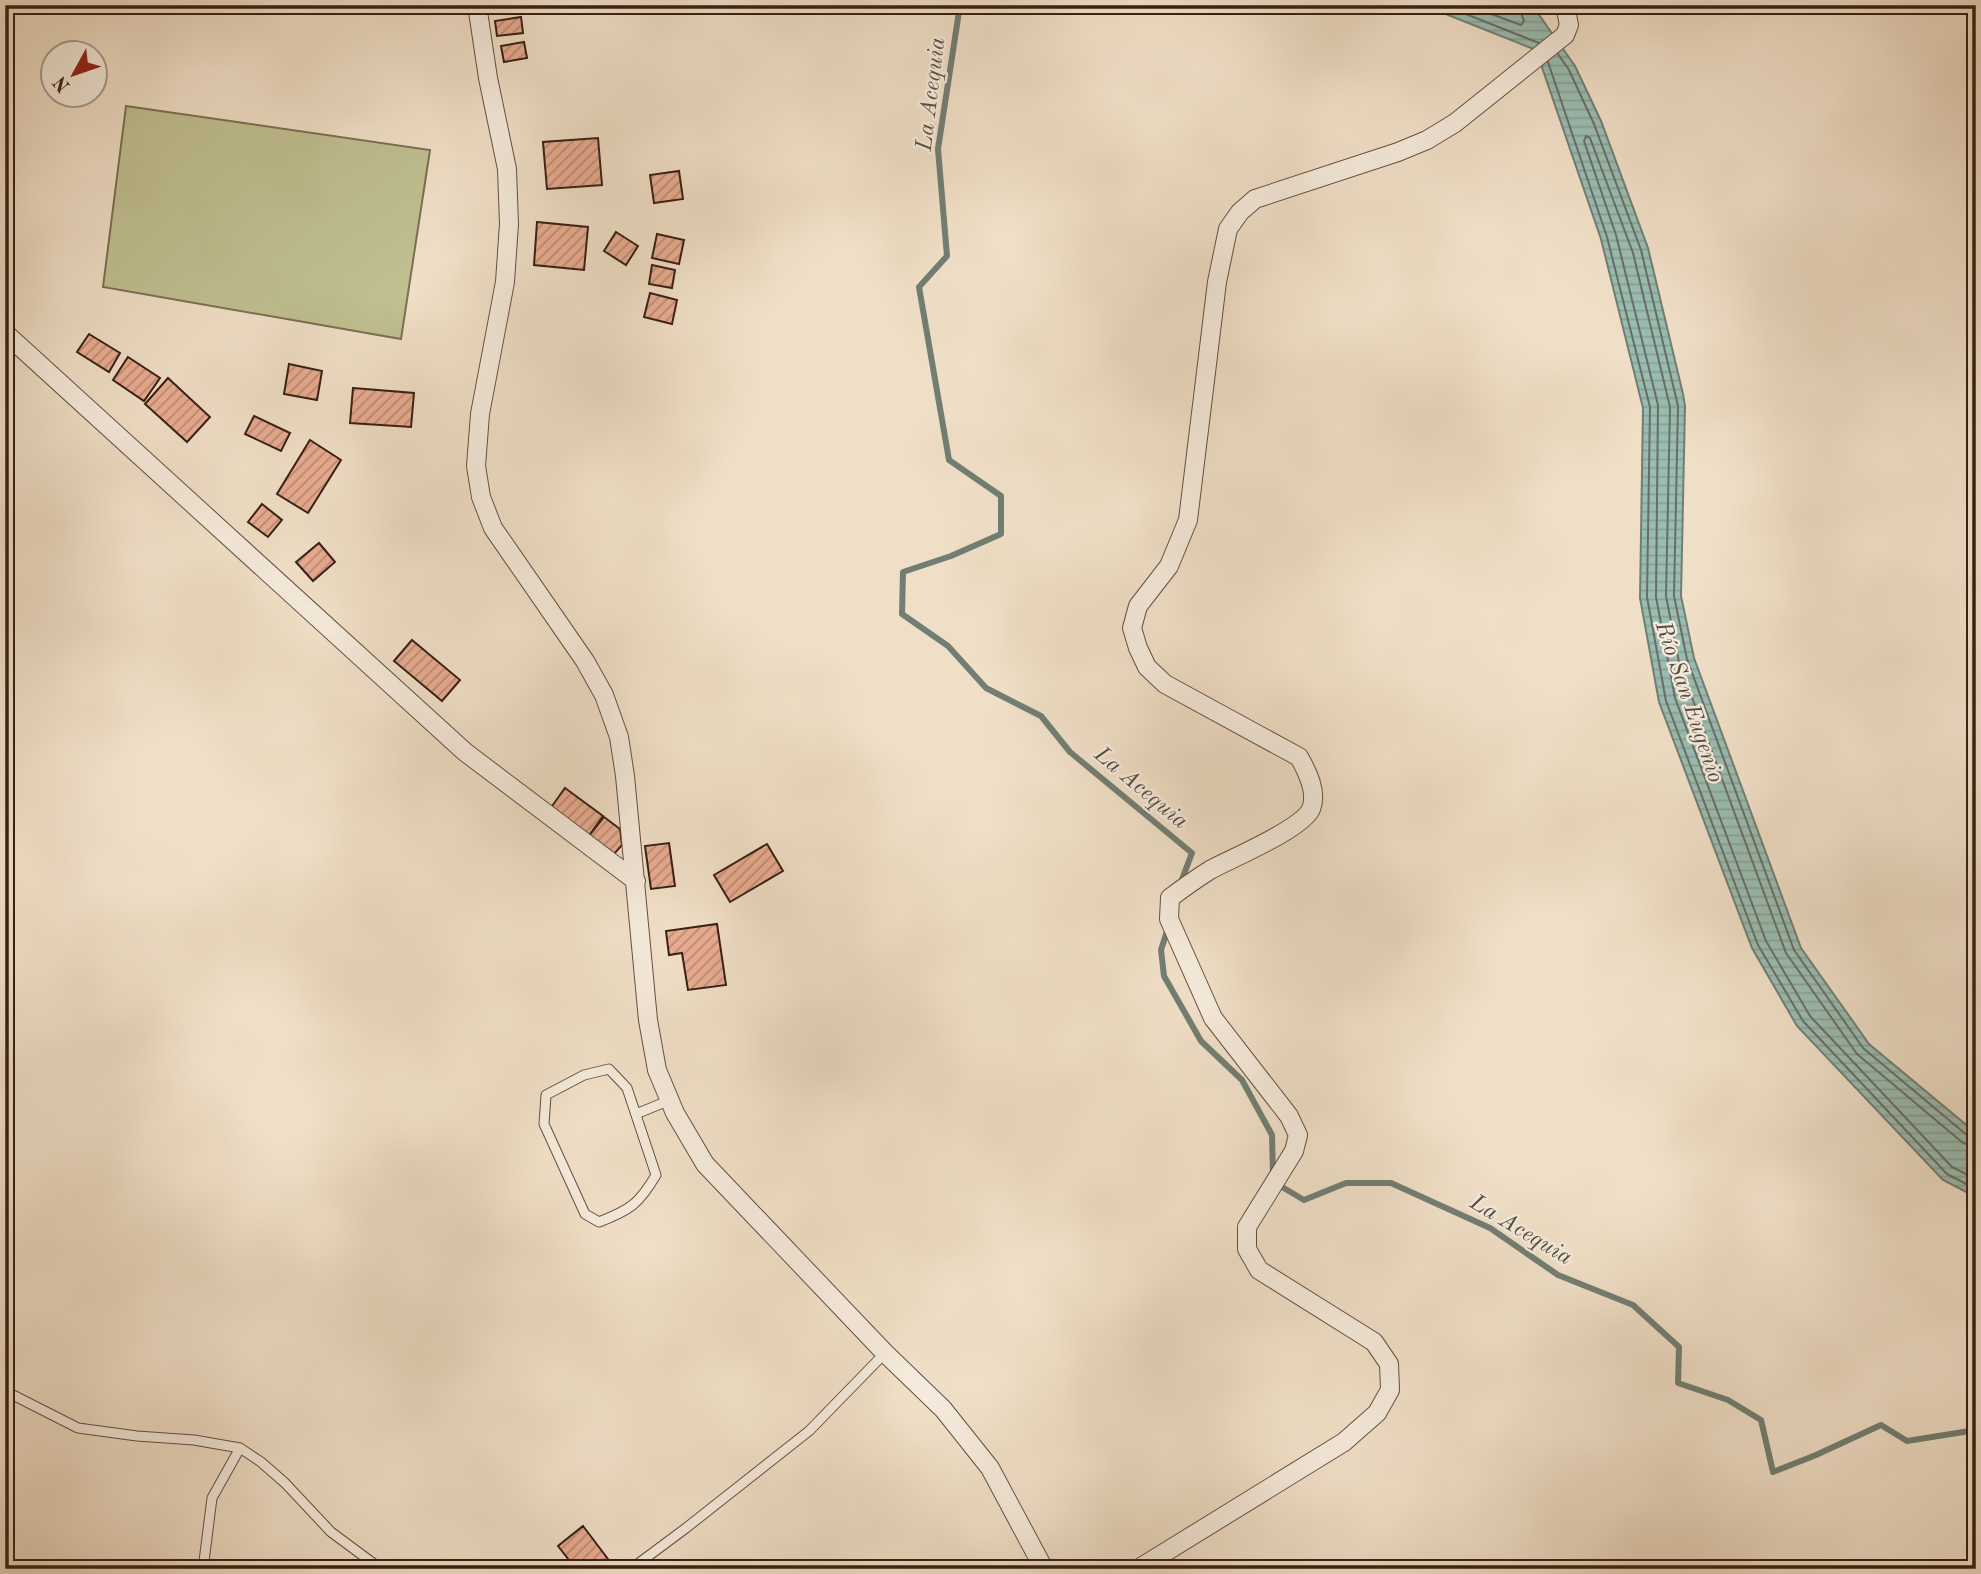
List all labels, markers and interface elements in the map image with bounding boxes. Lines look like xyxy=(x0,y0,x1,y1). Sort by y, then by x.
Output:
water label: La Acequia xyxy=(912,36,950,153)
north arrow xyxy=(38,38,108,108)
text: N xyxy=(51,71,75,95)
water label: Río San Eugenio xyxy=(1649,618,1727,786)
water label: La Acequia xyxy=(1088,742,1192,834)
water label: La Acequia xyxy=(1465,1190,1576,1270)

